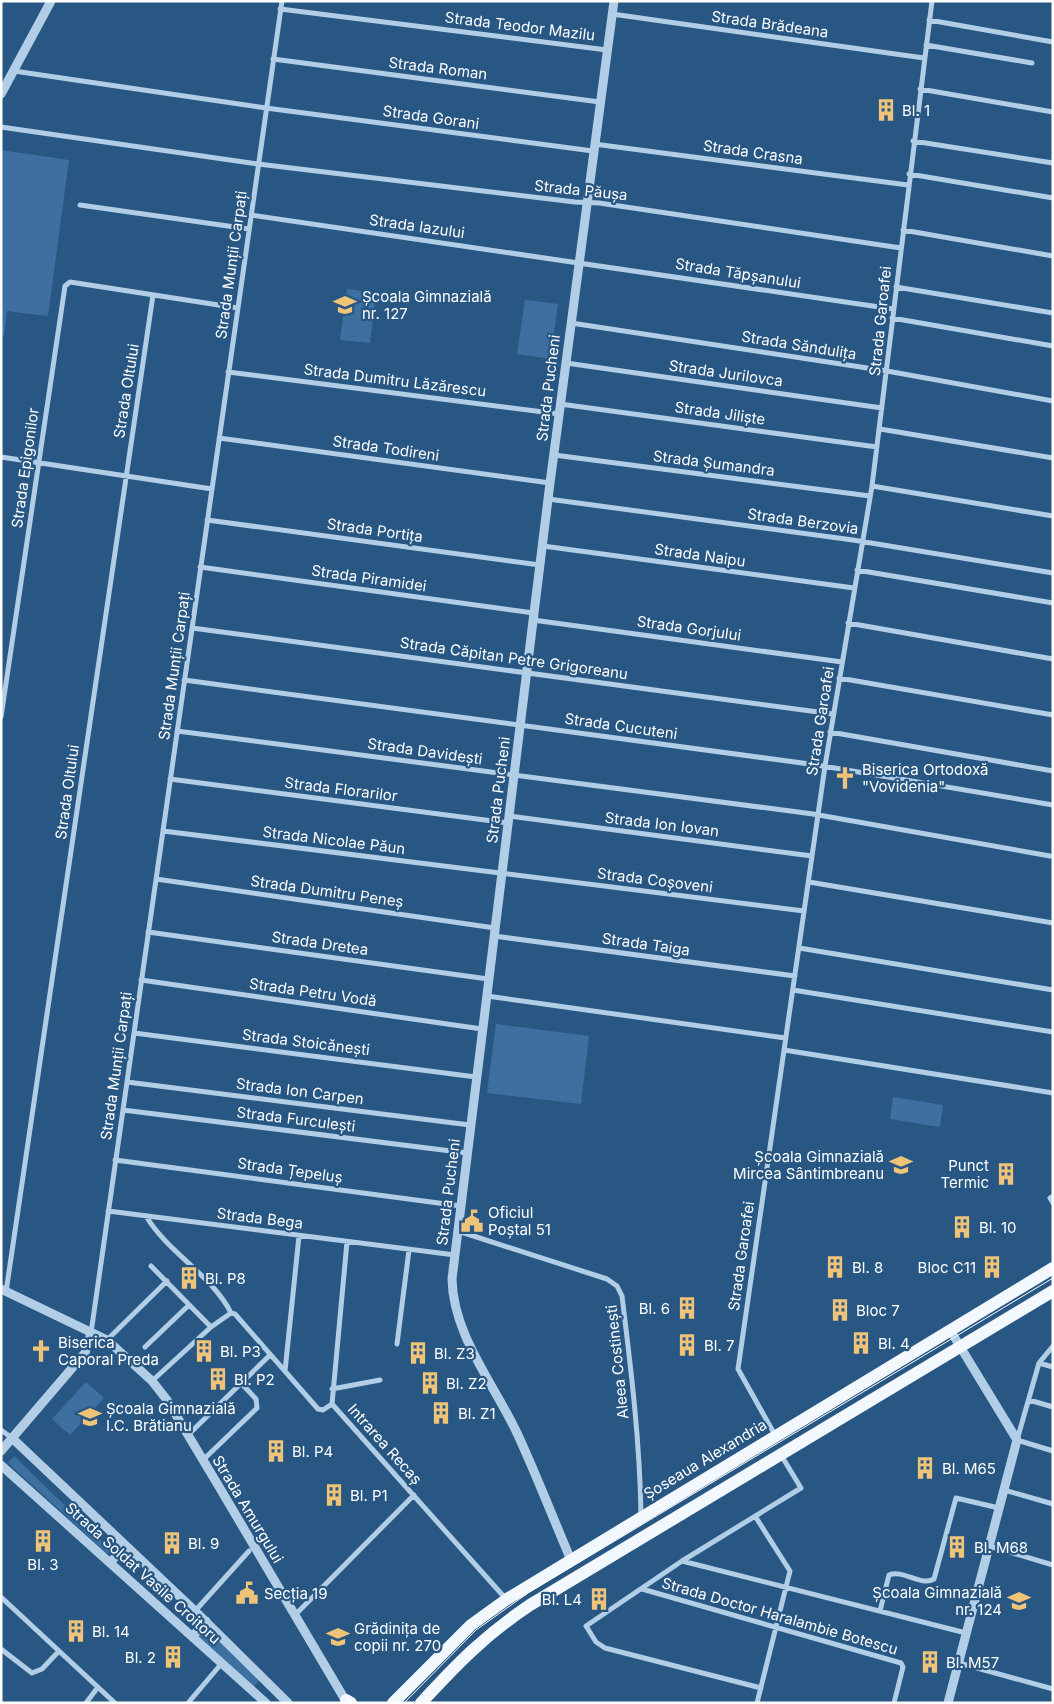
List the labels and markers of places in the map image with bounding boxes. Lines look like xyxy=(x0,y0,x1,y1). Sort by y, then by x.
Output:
building icon: Bl. 1 xyxy=(873,97,899,123)
place label: Bl. 1 xyxy=(902,101,930,120)
place label: Școala Gimnazială nr. 127 xyxy=(362,287,492,323)
school or university icon: Școala Gimnazială nr. 127 xyxy=(332,292,358,318)
place label: Biserica Ortodoxă "Vovidenia" xyxy=(862,760,989,796)
church icon: Biserica Ortodoxă "Vovidenia" xyxy=(832,765,858,791)
place label: Școala Gimnazială Mircea Sântimbreanu xyxy=(733,1147,884,1183)
school or university icon: Școala Gimnazială Mircea Sântimbreanu xyxy=(888,1152,914,1178)
place label: Punct Termic xyxy=(941,1156,989,1192)
building icon: Punct Termic xyxy=(993,1161,1019,1187)
place label: Oficiul Poștal 51 xyxy=(488,1203,551,1239)
public building icon: Oficiul Poștal 51 xyxy=(459,1208,485,1234)
building icon: Bl. 10 xyxy=(949,1214,975,1240)
place label: Bl. 10 xyxy=(979,1218,1017,1237)
building icon: Bl. 8 xyxy=(822,1254,848,1280)
building icon: Bloc C11 xyxy=(979,1254,1005,1280)
place label: Bl. 8 xyxy=(852,1258,883,1277)
place label: Bloc C11 xyxy=(918,1258,976,1277)
building icon: Bl. P8 xyxy=(176,1265,202,1291)
place label: Bl. P8 xyxy=(205,1269,246,1288)
building icon: Bl. 6 xyxy=(674,1295,700,1321)
building icon: Bloc 7 xyxy=(827,1297,853,1323)
place label: Bl. 6 xyxy=(639,1299,670,1318)
place label: Bloc 7 xyxy=(856,1301,900,1320)
building icon: Bl. 4 xyxy=(848,1330,874,1356)
building icon: Bl. 7 xyxy=(674,1332,700,1358)
place label: Biserica Caporal Preda xyxy=(58,1333,159,1369)
place label: Bl. 4 xyxy=(878,1334,910,1353)
place label: Bl. 7 xyxy=(704,1336,734,1355)
church icon: Biserica Caporal Preda xyxy=(28,1338,54,1364)
building icon: Bl. P3 xyxy=(191,1338,217,1364)
building icon: Bl. Z3 xyxy=(405,1340,431,1366)
place label: Bl. P3 xyxy=(220,1342,261,1361)
place label: Bl. Z3 xyxy=(434,1344,475,1363)
building icon: Bl. P2 xyxy=(205,1366,231,1392)
place label: Bl. P2 xyxy=(234,1370,275,1389)
building icon: Bl. Z2 xyxy=(417,1370,443,1396)
place label: Bl. Z2 xyxy=(446,1374,487,1393)
place label: Școala Gimnazială I.C. Brătianu xyxy=(106,1399,236,1435)
building icon: Bl. Z1 xyxy=(428,1400,454,1426)
school or university icon: Școala Gimnazială I.C. Brătianu xyxy=(77,1404,103,1430)
place label: Bl. Z1 xyxy=(458,1404,496,1423)
building icon: Bl. P4 xyxy=(263,1438,289,1464)
place label: Bl. P4 xyxy=(292,1442,333,1461)
building icon: Bl. M65 xyxy=(912,1455,938,1481)
place label: Bl. M65 xyxy=(942,1459,996,1478)
building icon: Bl. P1 xyxy=(321,1482,347,1508)
place label: Bl. P1 xyxy=(350,1486,388,1505)
building icon: Bl. 3 xyxy=(30,1528,56,1554)
building icon: Bl. 9 xyxy=(159,1530,185,1556)
place label: Bl. 9 xyxy=(188,1534,219,1553)
building icon: Bl. M68 xyxy=(944,1534,970,1560)
place label: Bl. M68 xyxy=(974,1538,1028,1557)
place label: Bl. 3 xyxy=(27,1555,59,1574)
public building icon: Secția 19 xyxy=(234,1580,260,1606)
place label: Școala Gimnazială nr. 124 xyxy=(872,1583,1002,1619)
place label: Secția 19 xyxy=(264,1584,328,1603)
building icon: Bl. L4 xyxy=(586,1586,612,1612)
school or university icon: Școala Gimnazială nr. 124 xyxy=(1006,1588,1032,1614)
place label: Bl. L4 xyxy=(542,1590,582,1609)
building icon: Bl. 14 xyxy=(63,1618,89,1644)
place label: Grădinița de copii nr. 270 xyxy=(354,1619,441,1655)
place label: Bl. 14 xyxy=(92,1622,130,1641)
school or university icon: Grădinița de copii nr. 270 xyxy=(325,1624,351,1650)
building icon: Bl. 2 xyxy=(160,1644,186,1670)
place label: Bl. 2 xyxy=(125,1648,156,1667)
building icon: Bl. M57 xyxy=(917,1649,943,1675)
place label: Bl. M57 xyxy=(946,1653,999,1672)

